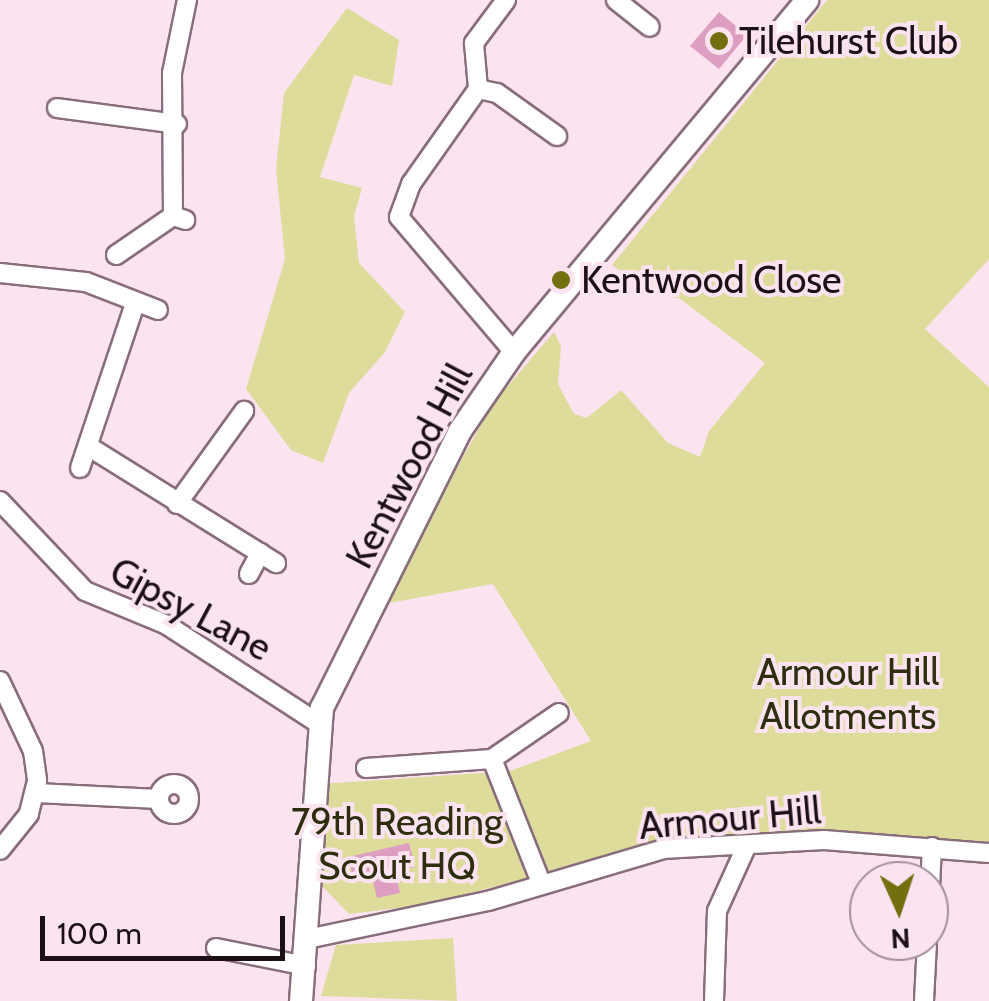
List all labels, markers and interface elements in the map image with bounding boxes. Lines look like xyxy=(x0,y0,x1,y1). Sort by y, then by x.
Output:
place label: Tilehurst Club xyxy=(739,18,958,64)
marker: Tilehurst Club xyxy=(708,30,730,52)
place label: Kentwood Close xyxy=(581,257,841,303)
marker: Kentwood Close xyxy=(550,269,572,291)
street label: Kentwood Hill xyxy=(336,356,482,576)
street label: Gipsy Lane xyxy=(103,548,279,670)
park label: Armour Hill Allotments xyxy=(757,649,939,738)
street label: Armour Hill xyxy=(637,787,823,849)
park label: 79th Reading Scout HQ xyxy=(291,799,503,888)
north arrow xyxy=(849,861,949,961)
scale bar xyxy=(45,896,290,958)
text: 100 m xyxy=(57,915,142,952)
text: N xyxy=(890,921,911,956)

